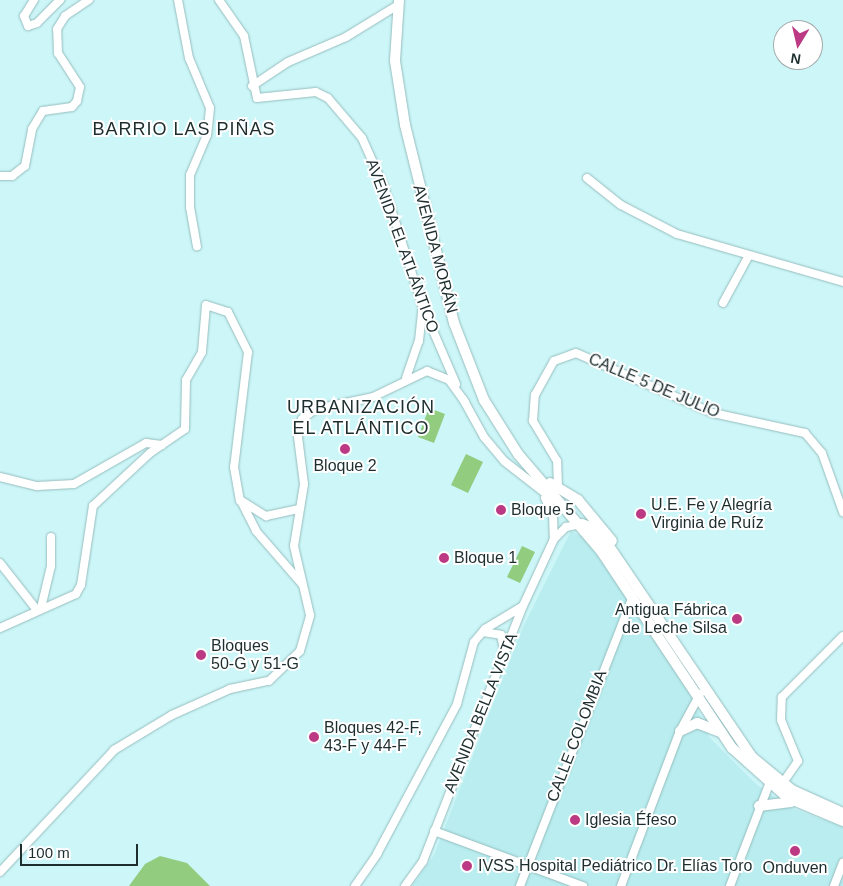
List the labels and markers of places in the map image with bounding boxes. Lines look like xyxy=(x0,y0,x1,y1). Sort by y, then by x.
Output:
marker: Bloque 2 xyxy=(339,443,351,455)
place label: Bloque 2 xyxy=(313,456,377,476)
place label: U.E. Fe y Alegría Virginia de Ruíz xyxy=(651,495,773,533)
place label: Bloque 5 xyxy=(511,500,574,520)
marker: Bloque 5 xyxy=(495,504,507,516)
marker: U.E. Fe y Alegría Virginia de Ruíz xyxy=(635,508,647,520)
place label: Bloque 1 xyxy=(454,548,517,568)
marker: Bloque 1 xyxy=(438,552,450,564)
place label: Antigua Fábrica de Leche Silsa xyxy=(615,600,727,638)
marker: Antigua Fábrica de Leche Silsa xyxy=(731,613,743,625)
place label: Bloques 50-G y 51-G xyxy=(211,636,299,674)
marker: Bloques 50-G y 51-G xyxy=(195,649,207,661)
place label: Bloques 42-F, 43-F y 44-F xyxy=(324,718,422,756)
marker: Bloques 42-F, 43-F y 44-F xyxy=(308,731,320,743)
place label: Iglesia Éfeso xyxy=(585,810,677,830)
marker: Iglesia Éfeso xyxy=(569,814,581,826)
marker: Onduven xyxy=(789,845,801,857)
place label: IVSS Hospital Pediátrico Dr. Elías Toro xyxy=(478,856,753,876)
place label: Onduven xyxy=(763,858,827,878)
marker: IVSS Hospital Pediátrico Dr. Elías Toro xyxy=(460,859,474,873)

